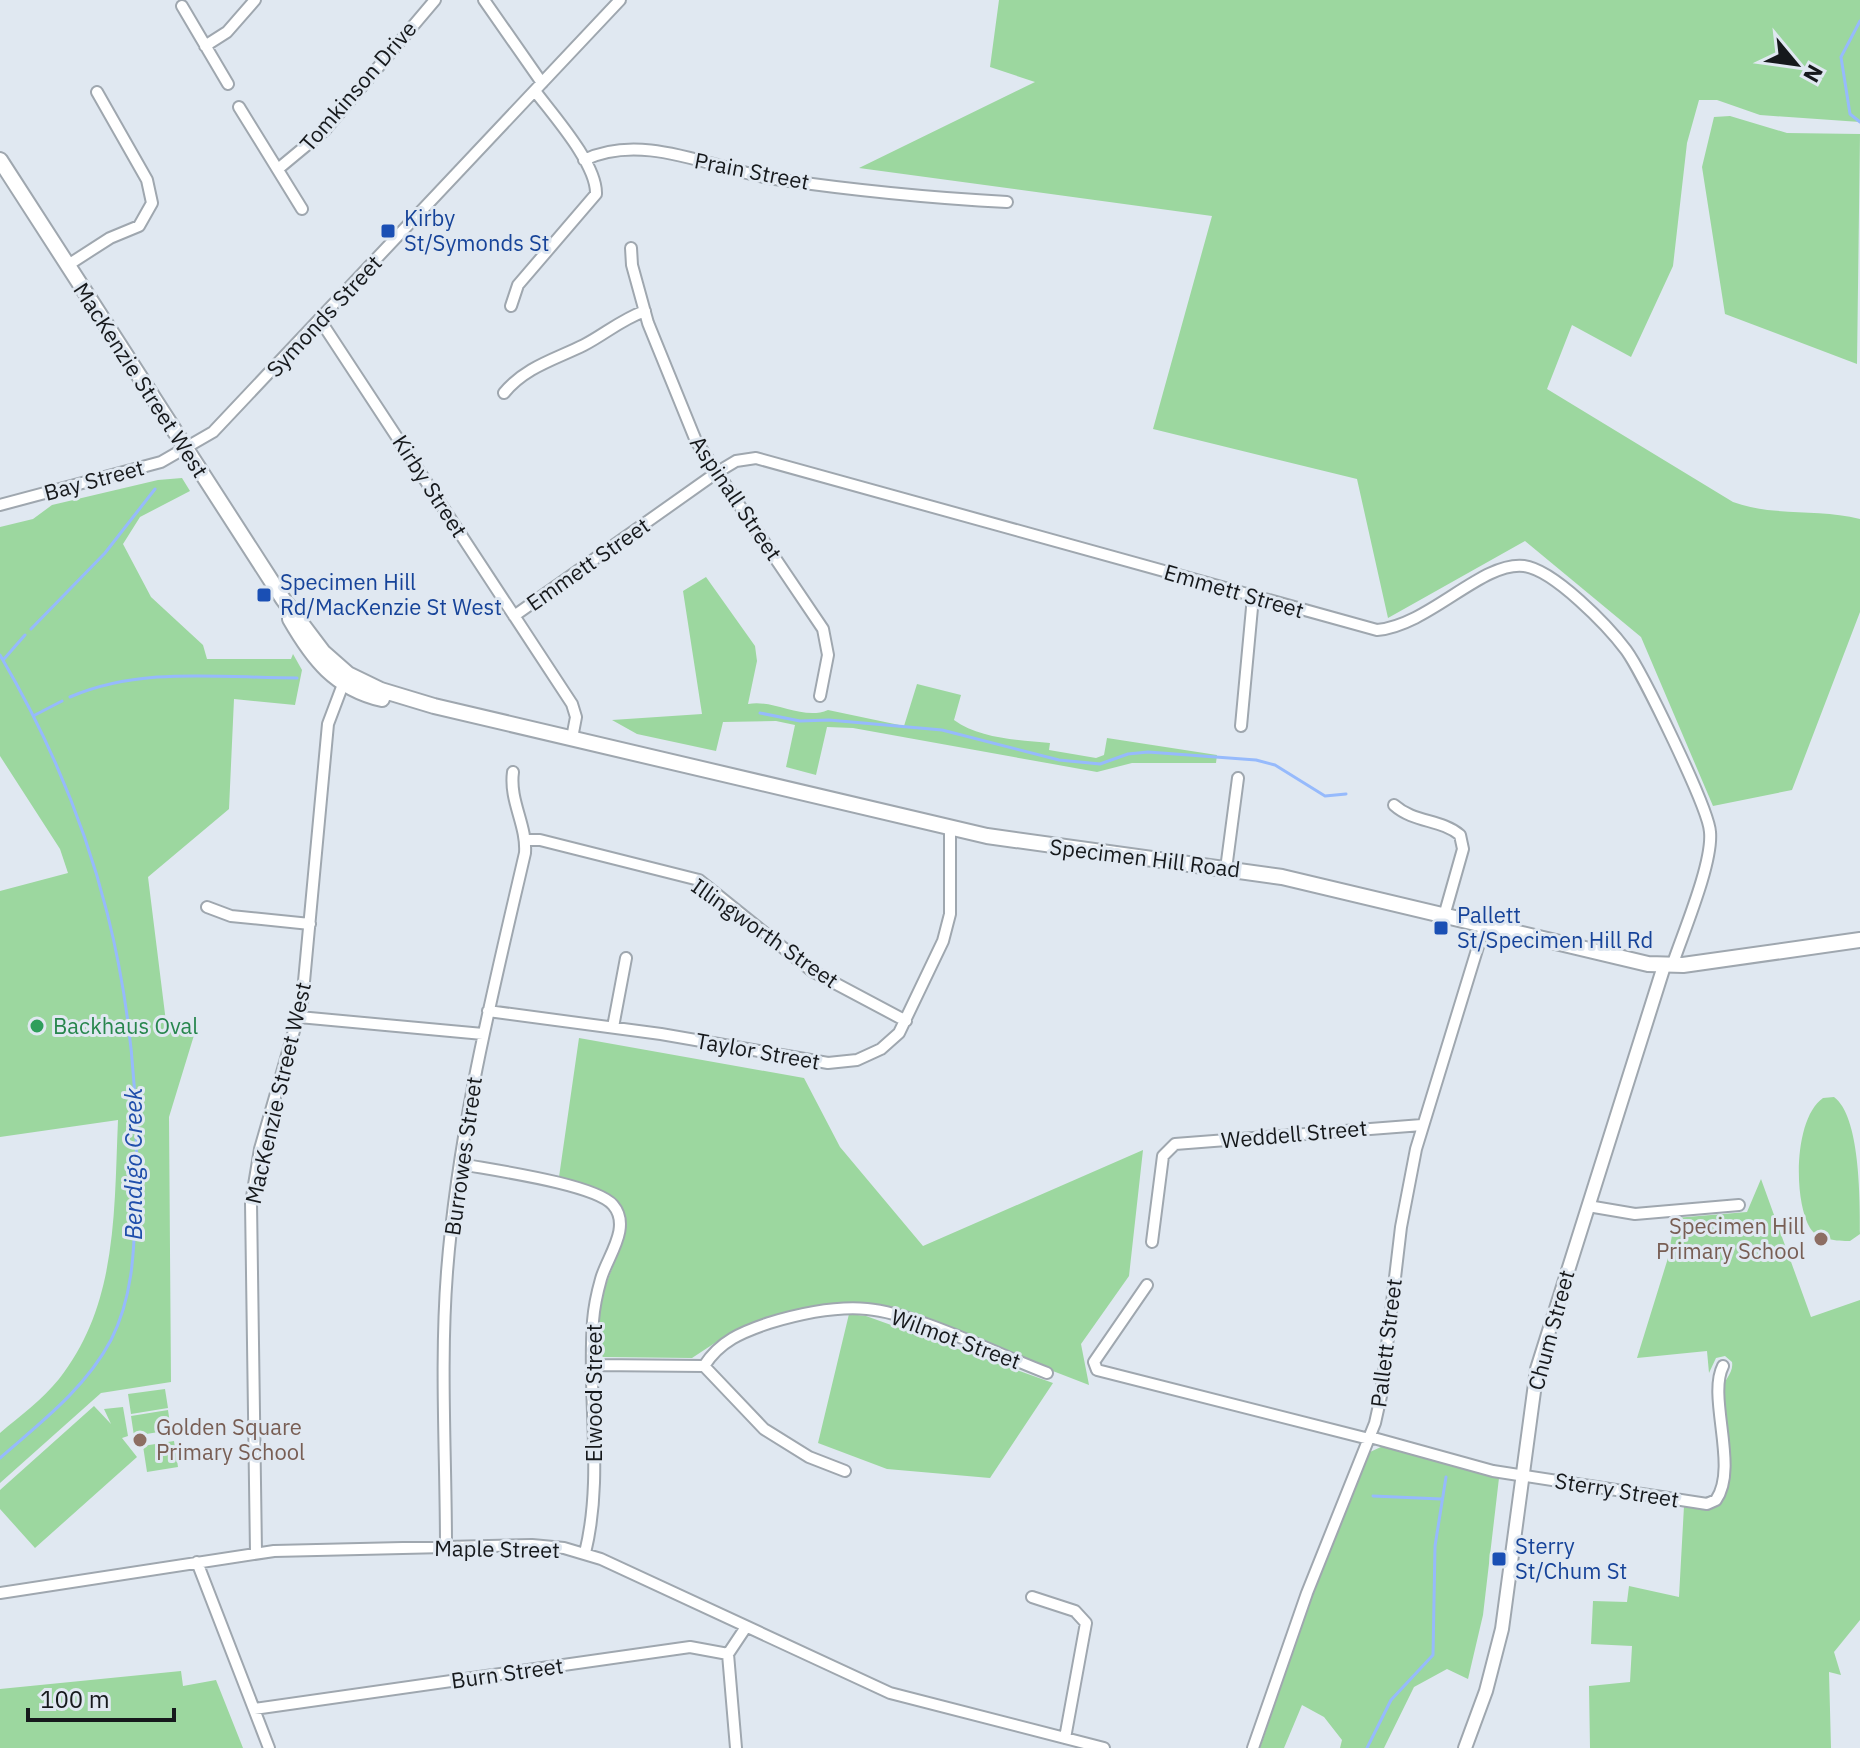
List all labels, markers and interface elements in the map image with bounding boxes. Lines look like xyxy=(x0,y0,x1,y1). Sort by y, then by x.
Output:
street label: Tomkinson Drive xyxy=(293,14,422,157)
north arrow xyxy=(1756,24,1836,104)
text: N xyxy=(1797,60,1830,88)
street label: Prain Street xyxy=(692,145,812,196)
place label: Kirby St/Symonds St xyxy=(404,203,550,257)
marker: Kirby St/Symonds St xyxy=(379,222,397,240)
street label: Symonds Street xyxy=(260,248,388,383)
street label: MacKenzie Street West xyxy=(67,277,215,483)
street label: Kirby Street xyxy=(386,429,474,543)
street label: Aspinall Street xyxy=(684,430,789,566)
street label: Bay Street xyxy=(41,452,147,507)
street label: Emmett Street xyxy=(520,510,655,617)
street label: Emmett Street xyxy=(1161,557,1307,624)
place label: Specimen Hill Rd/MacKenzie St West xyxy=(280,567,502,621)
marker: Specimen Hill Rd/MacKenzie St West xyxy=(255,586,273,604)
street label: Specimen Hill Road xyxy=(1048,831,1242,884)
street label: Illingworth Street xyxy=(686,871,845,994)
place label: Pallett St/Specimen Hill Rd xyxy=(1457,900,1653,954)
marker: Pallett St/Specimen Hill Rd xyxy=(1432,919,1450,937)
street label: MacKenzie Street West xyxy=(238,979,317,1207)
place label: Backhaus Oval xyxy=(53,1011,198,1040)
marker: Backhaus Oval xyxy=(28,1017,46,1035)
street label: Taylor Street xyxy=(694,1025,822,1076)
street label: Burrowes Street xyxy=(437,1075,488,1237)
water label: Bendigo Creek xyxy=(117,1087,149,1240)
street label: Weddell Street xyxy=(1220,1113,1368,1154)
place label: Specimen Hill Primary School xyxy=(1656,1211,1805,1265)
marker: Specimen Hill Primary School xyxy=(1812,1230,1830,1248)
street label: Chum Street xyxy=(1521,1267,1580,1393)
street label: Pallett Street xyxy=(1363,1277,1408,1409)
street label: Wilmot Street xyxy=(887,1302,1025,1375)
street label: Elwood Street xyxy=(579,1324,608,1462)
place label: Golden Square Primary School xyxy=(156,1412,305,1466)
marker: Golden Square Primary School xyxy=(131,1431,149,1449)
street label: Sterry Street xyxy=(1553,1465,1681,1514)
place label: Sterry St/Chum St xyxy=(1515,1531,1627,1585)
street label: Maple Street xyxy=(434,1533,560,1564)
marker: Sterry St/Chum St xyxy=(1490,1550,1508,1568)
street label: Burn Street xyxy=(449,1650,565,1695)
scale bar xyxy=(28,1672,174,1722)
text: 100 m xyxy=(40,1683,110,1715)

